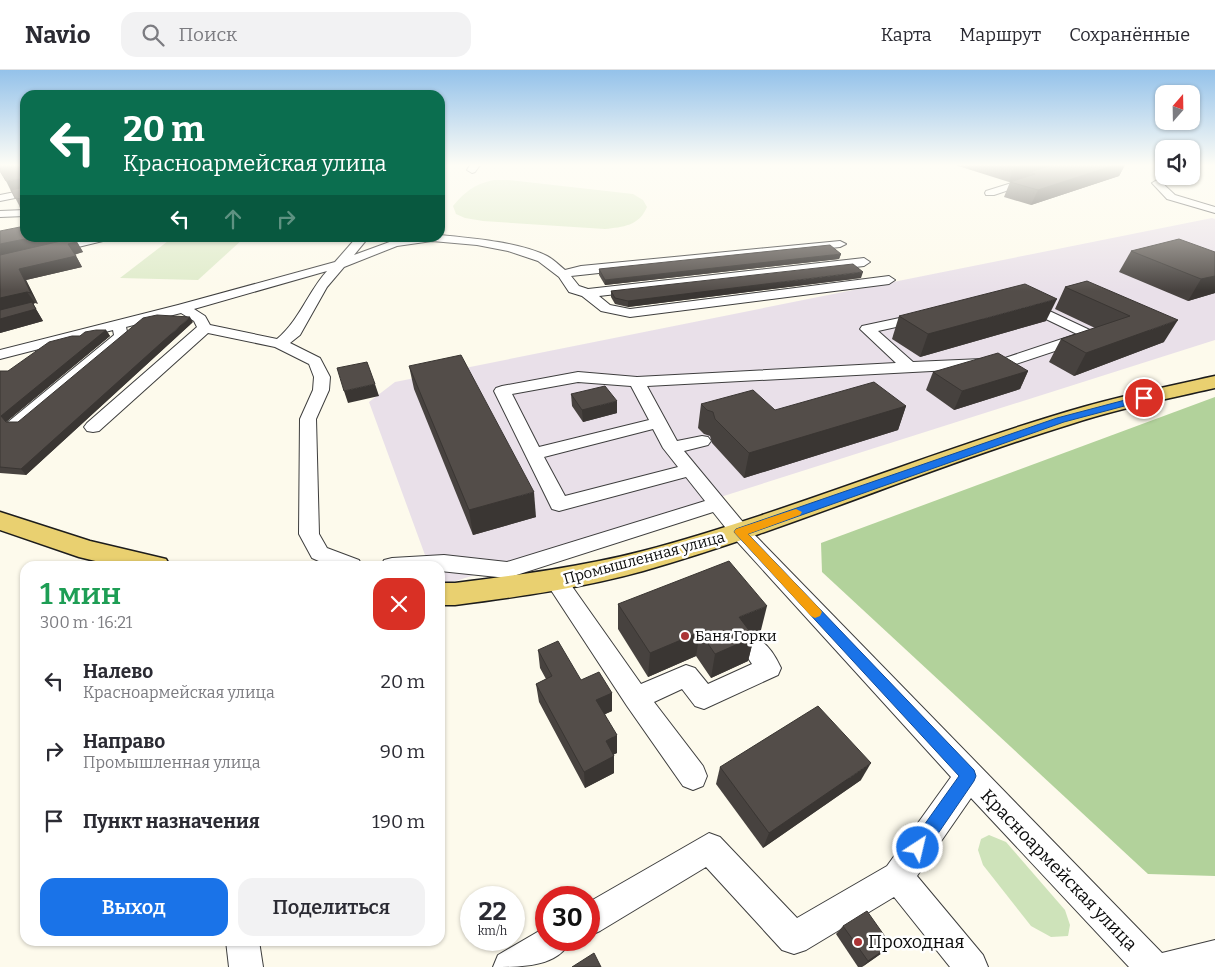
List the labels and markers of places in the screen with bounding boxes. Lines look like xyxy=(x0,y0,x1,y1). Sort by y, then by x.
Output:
pin xyxy=(1123,377,1165,419)
place label: Баня Горки xyxy=(695,627,777,645)
marker: Баня Горки xyxy=(679,630,691,642)
place label: Проходная xyxy=(868,931,965,953)
marker: Проходная xyxy=(852,936,864,948)

